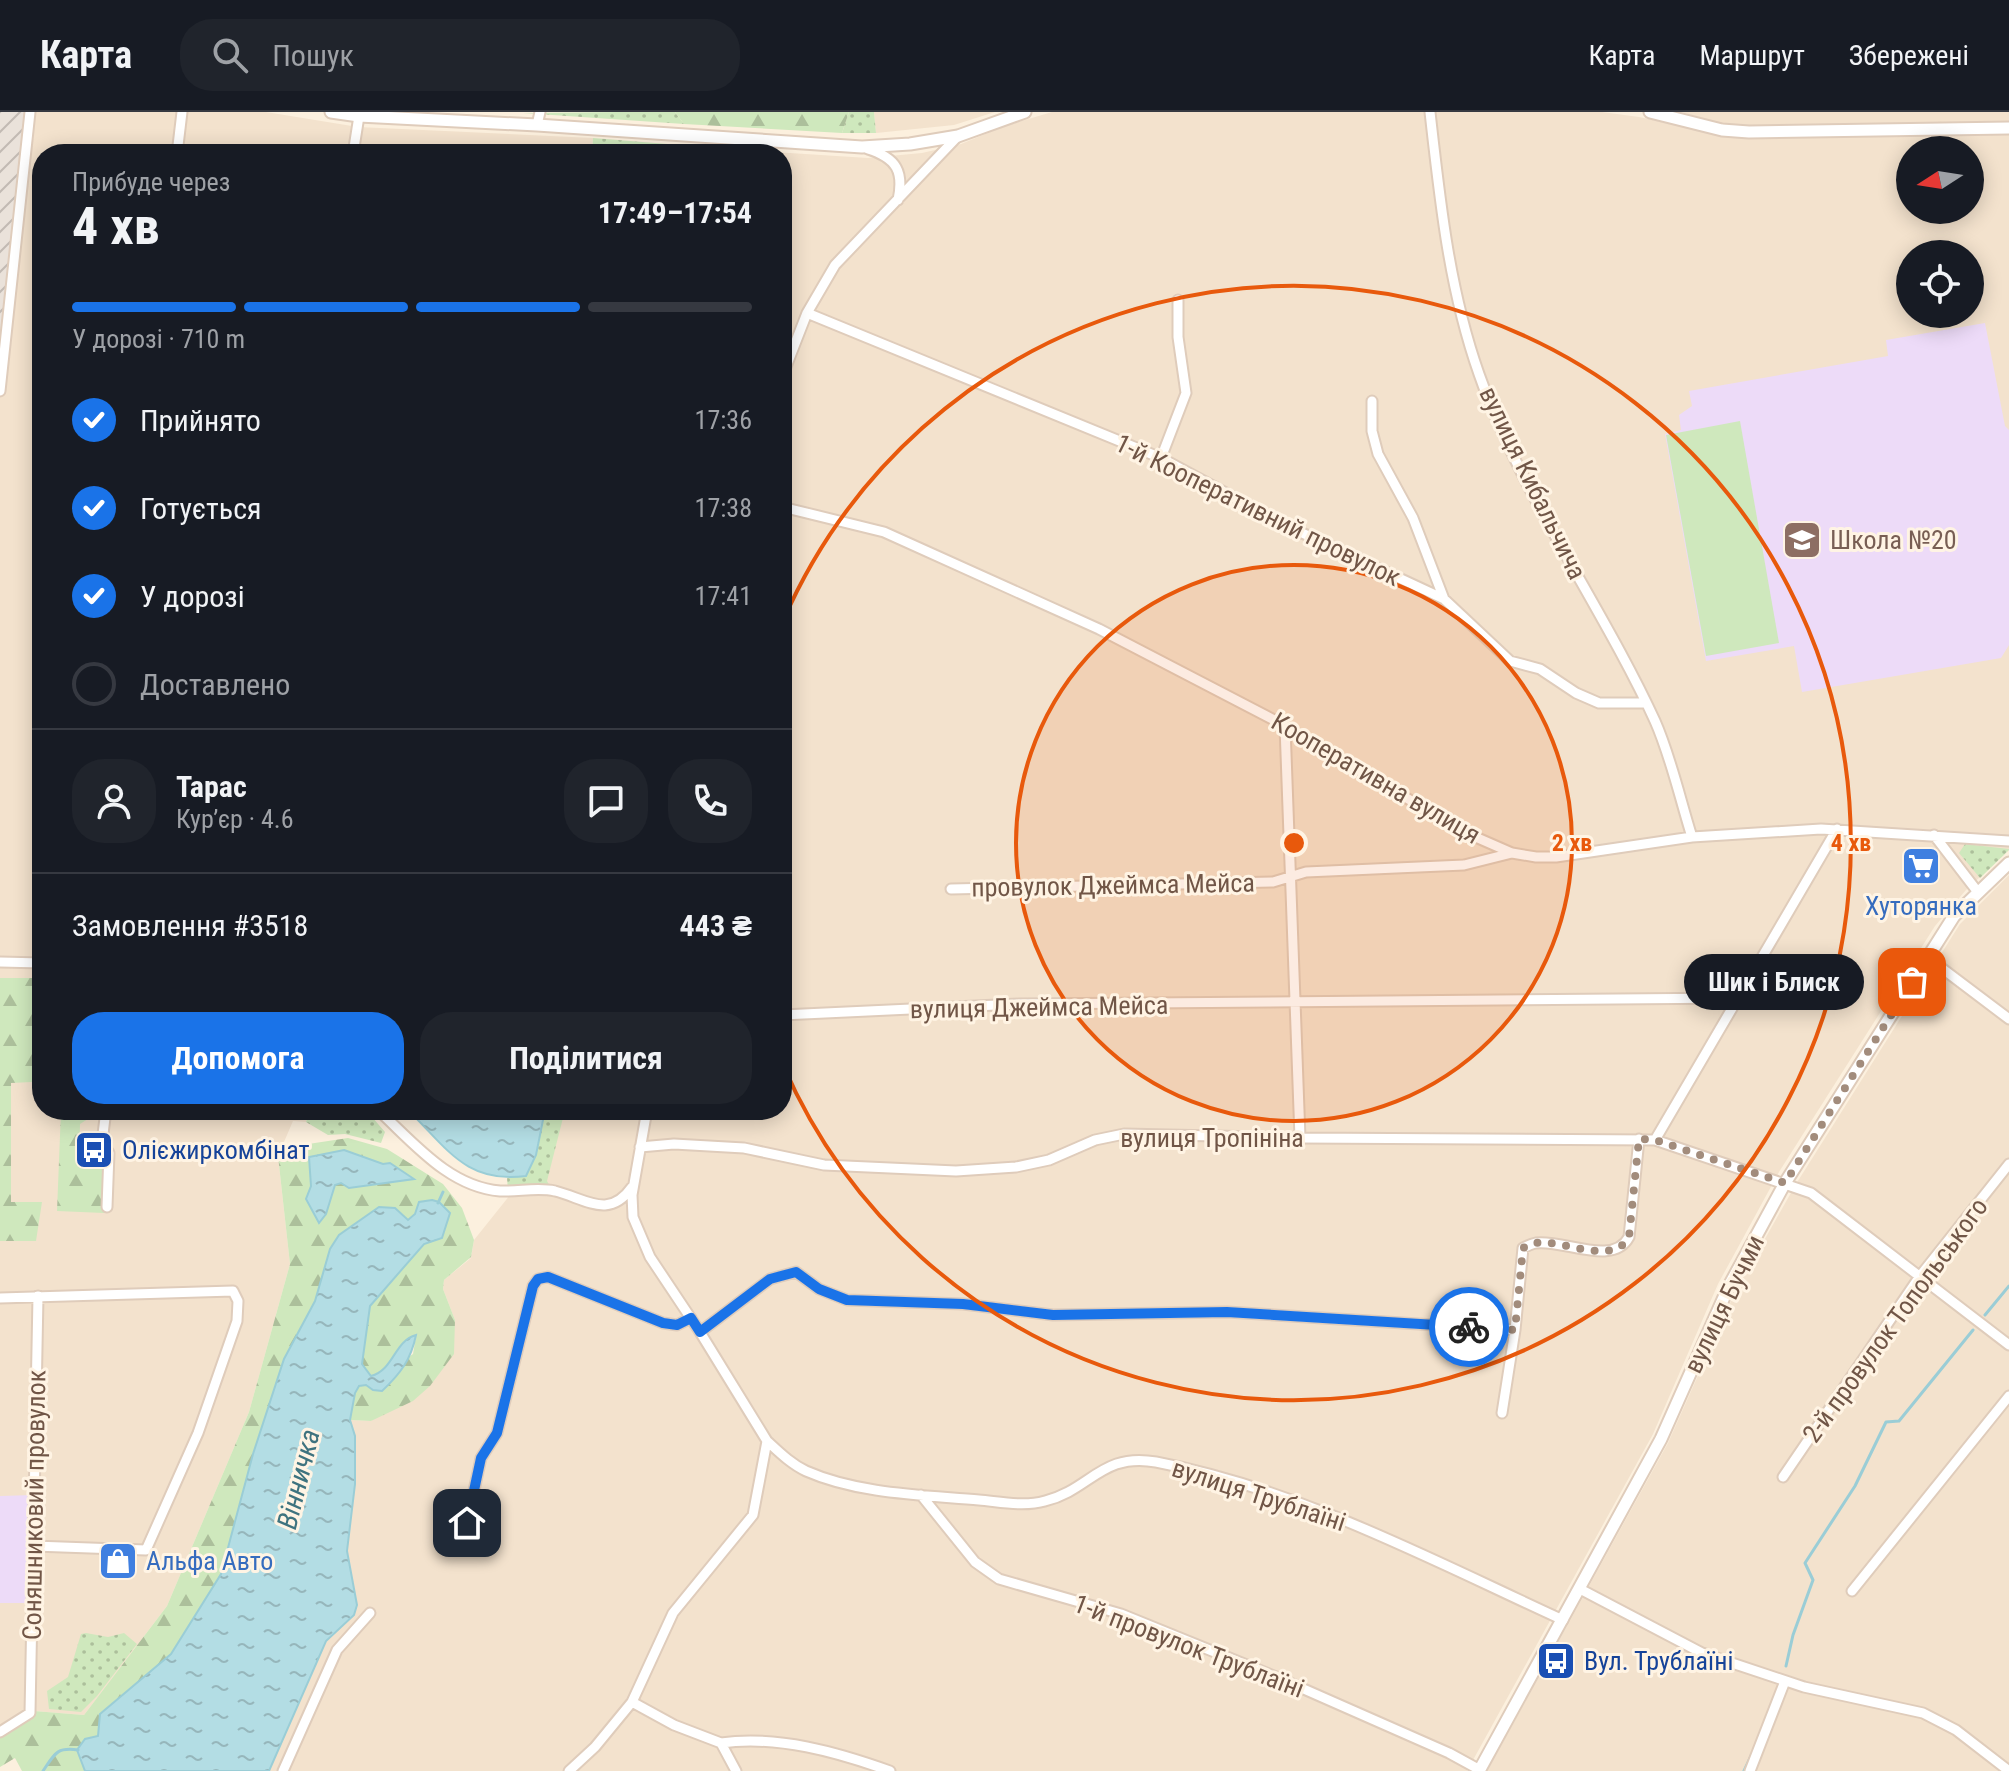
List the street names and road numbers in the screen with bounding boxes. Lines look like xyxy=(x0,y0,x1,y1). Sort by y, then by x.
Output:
street label: вулиця Кибальчича xyxy=(1473,382,1593,584)
street label: 1-й Кооперативний провулок xyxy=(1111,428,1406,592)
street label: Кооперативна вулиця xyxy=(1266,706,1486,850)
street label: провулок Джеймса Мейса xyxy=(971,868,1255,902)
street label: вулиця Джеймса Мейса xyxy=(910,990,1168,1024)
street label: вулиця Тропініна xyxy=(1120,1123,1304,1153)
street label: 2-й провулок Топольського xyxy=(1796,1192,1994,1448)
street label: вулиця Бучми xyxy=(1678,1230,1770,1378)
street label: Соняшниковий провулок xyxy=(17,1369,51,1640)
street label: вулиця Трублаїні xyxy=(1168,1453,1350,1537)
street label: 1-й провулок Трублаїні xyxy=(1070,1588,1308,1704)

